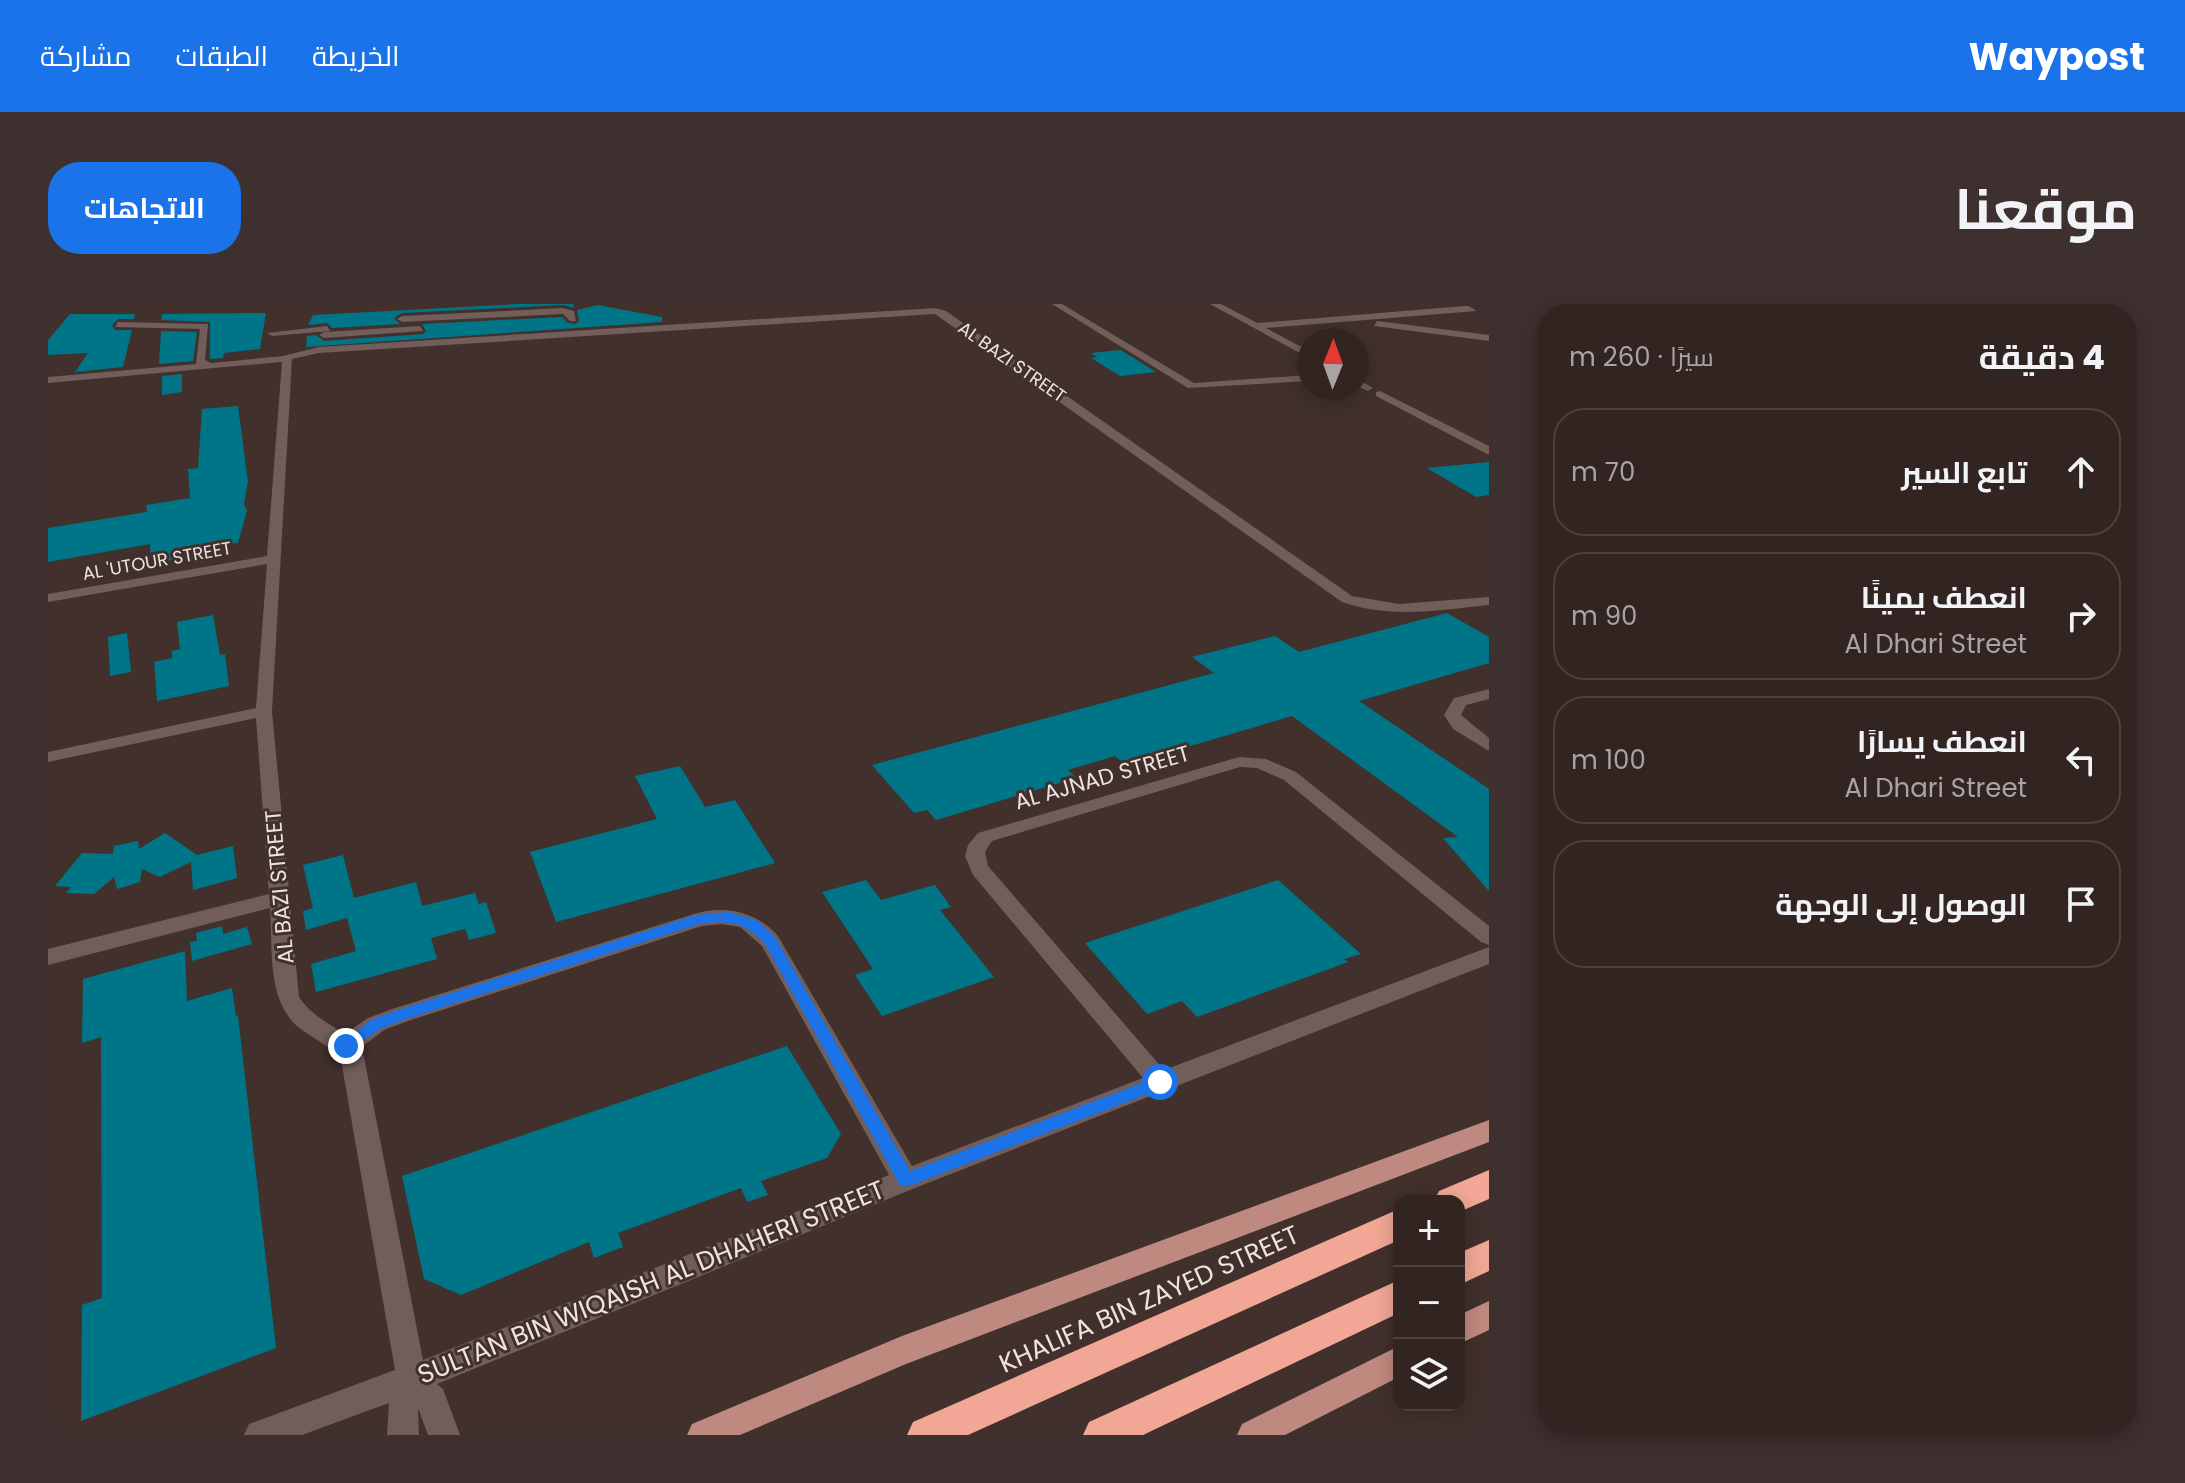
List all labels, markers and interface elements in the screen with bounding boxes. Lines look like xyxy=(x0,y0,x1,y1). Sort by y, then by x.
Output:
text: Waypost xyxy=(1969,30,2145,83)
text: مشاركة xyxy=(40,37,131,76)
text: الطبقات xyxy=(175,37,268,76)
text: الخريطة xyxy=(312,37,399,76)
button: الاتجاهات xyxy=(48,162,241,254)
text: موقعنا xyxy=(1954,170,2137,249)
street label: AL BAZI STREET xyxy=(953,315,1071,408)
north arrow xyxy=(1297,328,1369,400)
text: 4 دقيقة xyxy=(1979,333,2105,381)
text: سيرًا · 260 m xyxy=(1569,339,1714,375)
icon: ahead xyxy=(2059,450,2103,494)
text: تابع السير xyxy=(1901,451,2027,494)
text: 70 m xyxy=(1571,454,1635,490)
street label: AL 'UTOUR STREET xyxy=(80,535,234,586)
text: انعطف يمينًا xyxy=(1861,576,2027,619)
icon: right xyxy=(2059,594,2103,638)
text: 90 m xyxy=(1571,598,1637,634)
text: Al Dhari Street xyxy=(1844,626,2027,662)
text: انعطف يسارًا xyxy=(1857,720,2027,763)
street label: AL AJNAD STREET xyxy=(1011,738,1194,817)
icon: left xyxy=(2059,738,2103,782)
text: 100 m xyxy=(1571,742,1646,778)
text: Al Dhari Street xyxy=(1844,770,2027,806)
street label: AL BAZI STREET xyxy=(257,809,302,965)
icon: arrive xyxy=(2059,882,2103,926)
text: الوصول إلى الوجهة xyxy=(1775,883,2027,926)
route end xyxy=(328,1028,364,1064)
route start xyxy=(1142,1064,1178,1100)
street label: SULTAN BIN WIQAISH AL DHAHERI STREET xyxy=(412,1172,890,1392)
map controls xyxy=(1393,1195,1465,1411)
button: + xyxy=(1393,1195,1465,1267)
street label: KHALIFA BIN ZAYED STREET xyxy=(993,1216,1305,1382)
button: − xyxy=(1393,1267,1465,1339)
button: layers xyxy=(1393,1339,1465,1411)

